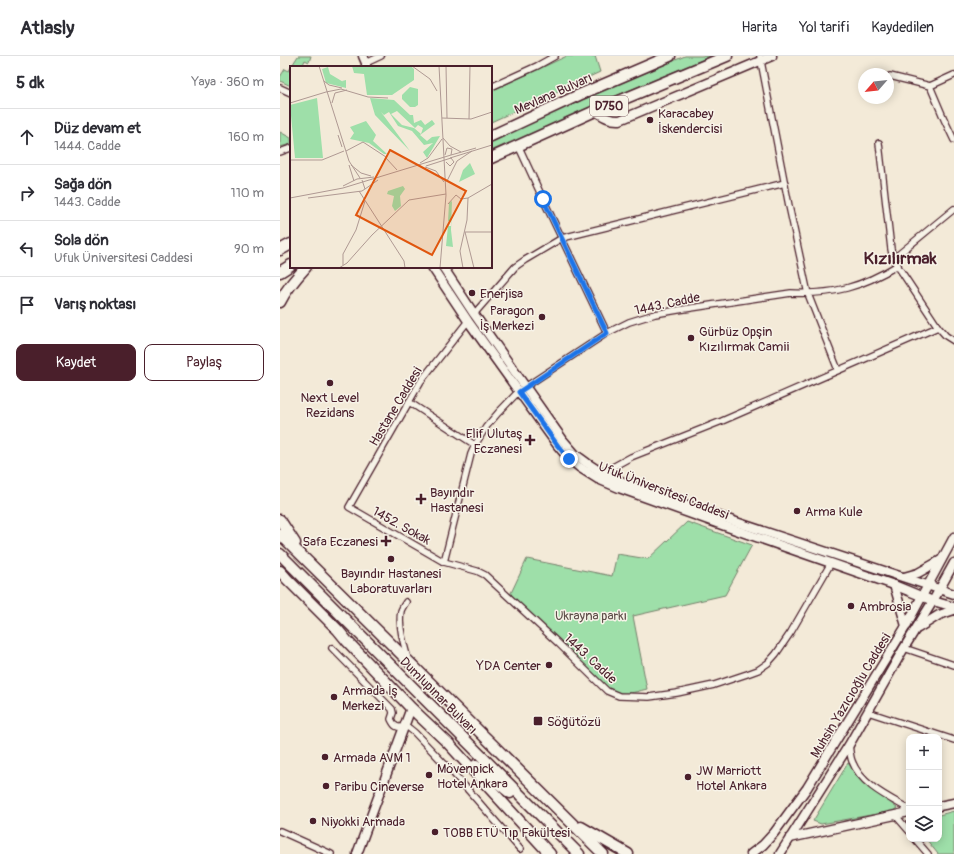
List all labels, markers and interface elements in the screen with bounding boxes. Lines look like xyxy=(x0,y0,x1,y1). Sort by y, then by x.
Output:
text: Atlasly xyxy=(20,16,74,40)
text: Harita xyxy=(741,19,777,36)
text: Yol tarifi xyxy=(799,19,849,36)
text: Kaydedilen xyxy=(871,19,934,36)
inset map xyxy=(290,66,492,268)
north arrow xyxy=(858,68,894,104)
street label: Mevlana Bulvarı xyxy=(512,70,595,118)
text: 5 dk xyxy=(16,72,44,93)
text: Yaya · 360 m xyxy=(191,74,264,90)
road number: D750 xyxy=(590,96,628,116)
place label: Karacabey İskendercisi xyxy=(658,106,722,137)
marker: Karacabey İskendercisi xyxy=(645,115,655,125)
text: Düz devam et xyxy=(54,119,141,138)
icon: ahead xyxy=(16,126,38,148)
text: 160 m xyxy=(228,129,264,145)
text: 1444. Cadde xyxy=(54,138,121,154)
text: Sağa dön xyxy=(54,175,112,194)
icon: right xyxy=(16,182,38,204)
text: 110 m xyxy=(231,185,264,201)
route start xyxy=(534,190,552,208)
text: 1443. Cadde xyxy=(54,194,120,210)
text: Sola dön xyxy=(54,231,109,250)
icon: left xyxy=(16,238,38,260)
text: 90 m xyxy=(234,241,264,257)
district label: Kızılırmak xyxy=(863,248,937,269)
text: Ufuk Üniversitesi Caddesi xyxy=(54,250,192,266)
place label: Enerjisa xyxy=(480,286,523,302)
marker: Enerjisa xyxy=(467,288,477,298)
street label: 1443. Cadde xyxy=(633,289,702,319)
icon: arrive xyxy=(16,294,38,316)
text: Varış noktası xyxy=(54,295,136,314)
place label: Paragon İş Merkezi xyxy=(480,303,534,334)
marker: Paragon İş Merkezi xyxy=(537,312,547,322)
place label: Gürbüz Opşin Kızılırmak Camii xyxy=(699,324,789,355)
marker: Gürbüz Opşin Kızılırmak Camii xyxy=(686,333,696,343)
button: Kaydet xyxy=(16,344,136,381)
button: Paylaş xyxy=(144,344,264,381)
street label: Hastane Caddesi xyxy=(366,364,426,449)
marker: Next Level Rezidans xyxy=(325,378,335,388)
place label: Next Level Rezidans xyxy=(301,390,359,421)
place label: Elif Ulutaş Eczanesi xyxy=(466,426,522,457)
marker: Elif Ulutaş Eczanesi xyxy=(525,435,535,445)
route end xyxy=(560,450,578,468)
street label: Ufuk Üniversitesi Caddesi xyxy=(596,459,731,523)
place label: Bayındır Hastanesi xyxy=(430,485,484,516)
marker: Bayındır Hastanesi xyxy=(415,493,427,505)
street label: 1452. Sokak xyxy=(370,503,434,549)
place label: Arma Kule xyxy=(805,504,863,520)
marker: Arma Kule xyxy=(792,506,802,516)
place label: Safa Eczanesi xyxy=(302,534,378,550)
marker: Safa Eczanesi xyxy=(381,536,391,546)
marker: Bayındır Hastanesi Laboratuvarları xyxy=(386,554,396,564)
place label: Bayındır Hastanesi Laboratuvarları xyxy=(341,566,441,597)
place label: Ambrosia xyxy=(859,599,911,615)
marker: Ambrosia xyxy=(846,601,856,611)
park label: Ukrayna parkı xyxy=(555,608,627,624)
street label: 1443. Cadde xyxy=(561,630,620,688)
street label: Muhsin Yazıcıoğlu Caddesi xyxy=(807,630,894,761)
street label: Dumlupınar Bulvarı xyxy=(396,654,480,738)
place label: YDA Center xyxy=(475,658,541,674)
marker: YDA Center xyxy=(544,660,554,670)
place label: Armada İş Merkezi xyxy=(342,683,398,714)
marker: Armada İş Merkezi xyxy=(329,692,339,702)
place label: Söğütözü xyxy=(547,714,601,730)
marker: Söğütözü xyxy=(532,715,544,727)
map controls xyxy=(906,734,942,842)
button: + xyxy=(906,734,942,770)
place label: Armada AVM 1 xyxy=(333,750,411,766)
marker: Armada AVM 1 xyxy=(320,752,330,762)
place label: Mövenpick Hotel Ankara xyxy=(437,761,508,792)
place label: JW Marriott Hotel Ankara xyxy=(696,763,767,794)
marker: Mövenpick Hotel Ankara xyxy=(424,770,434,780)
button: − xyxy=(906,770,942,806)
marker: JW Marriott Hotel Ankara xyxy=(683,772,693,782)
place label: Paribu Cineverse xyxy=(334,779,425,795)
marker: Paribu Cineverse xyxy=(321,781,331,791)
button: layers xyxy=(906,806,942,842)
place label: Niyokki Armada xyxy=(321,814,405,830)
marker: Niyokki Armada xyxy=(308,816,318,826)
place label: TOBB ETÜ Tıp Fakültesi xyxy=(443,825,570,841)
marker: TOBB ETÜ Tıp Fakültesi xyxy=(430,827,440,837)

